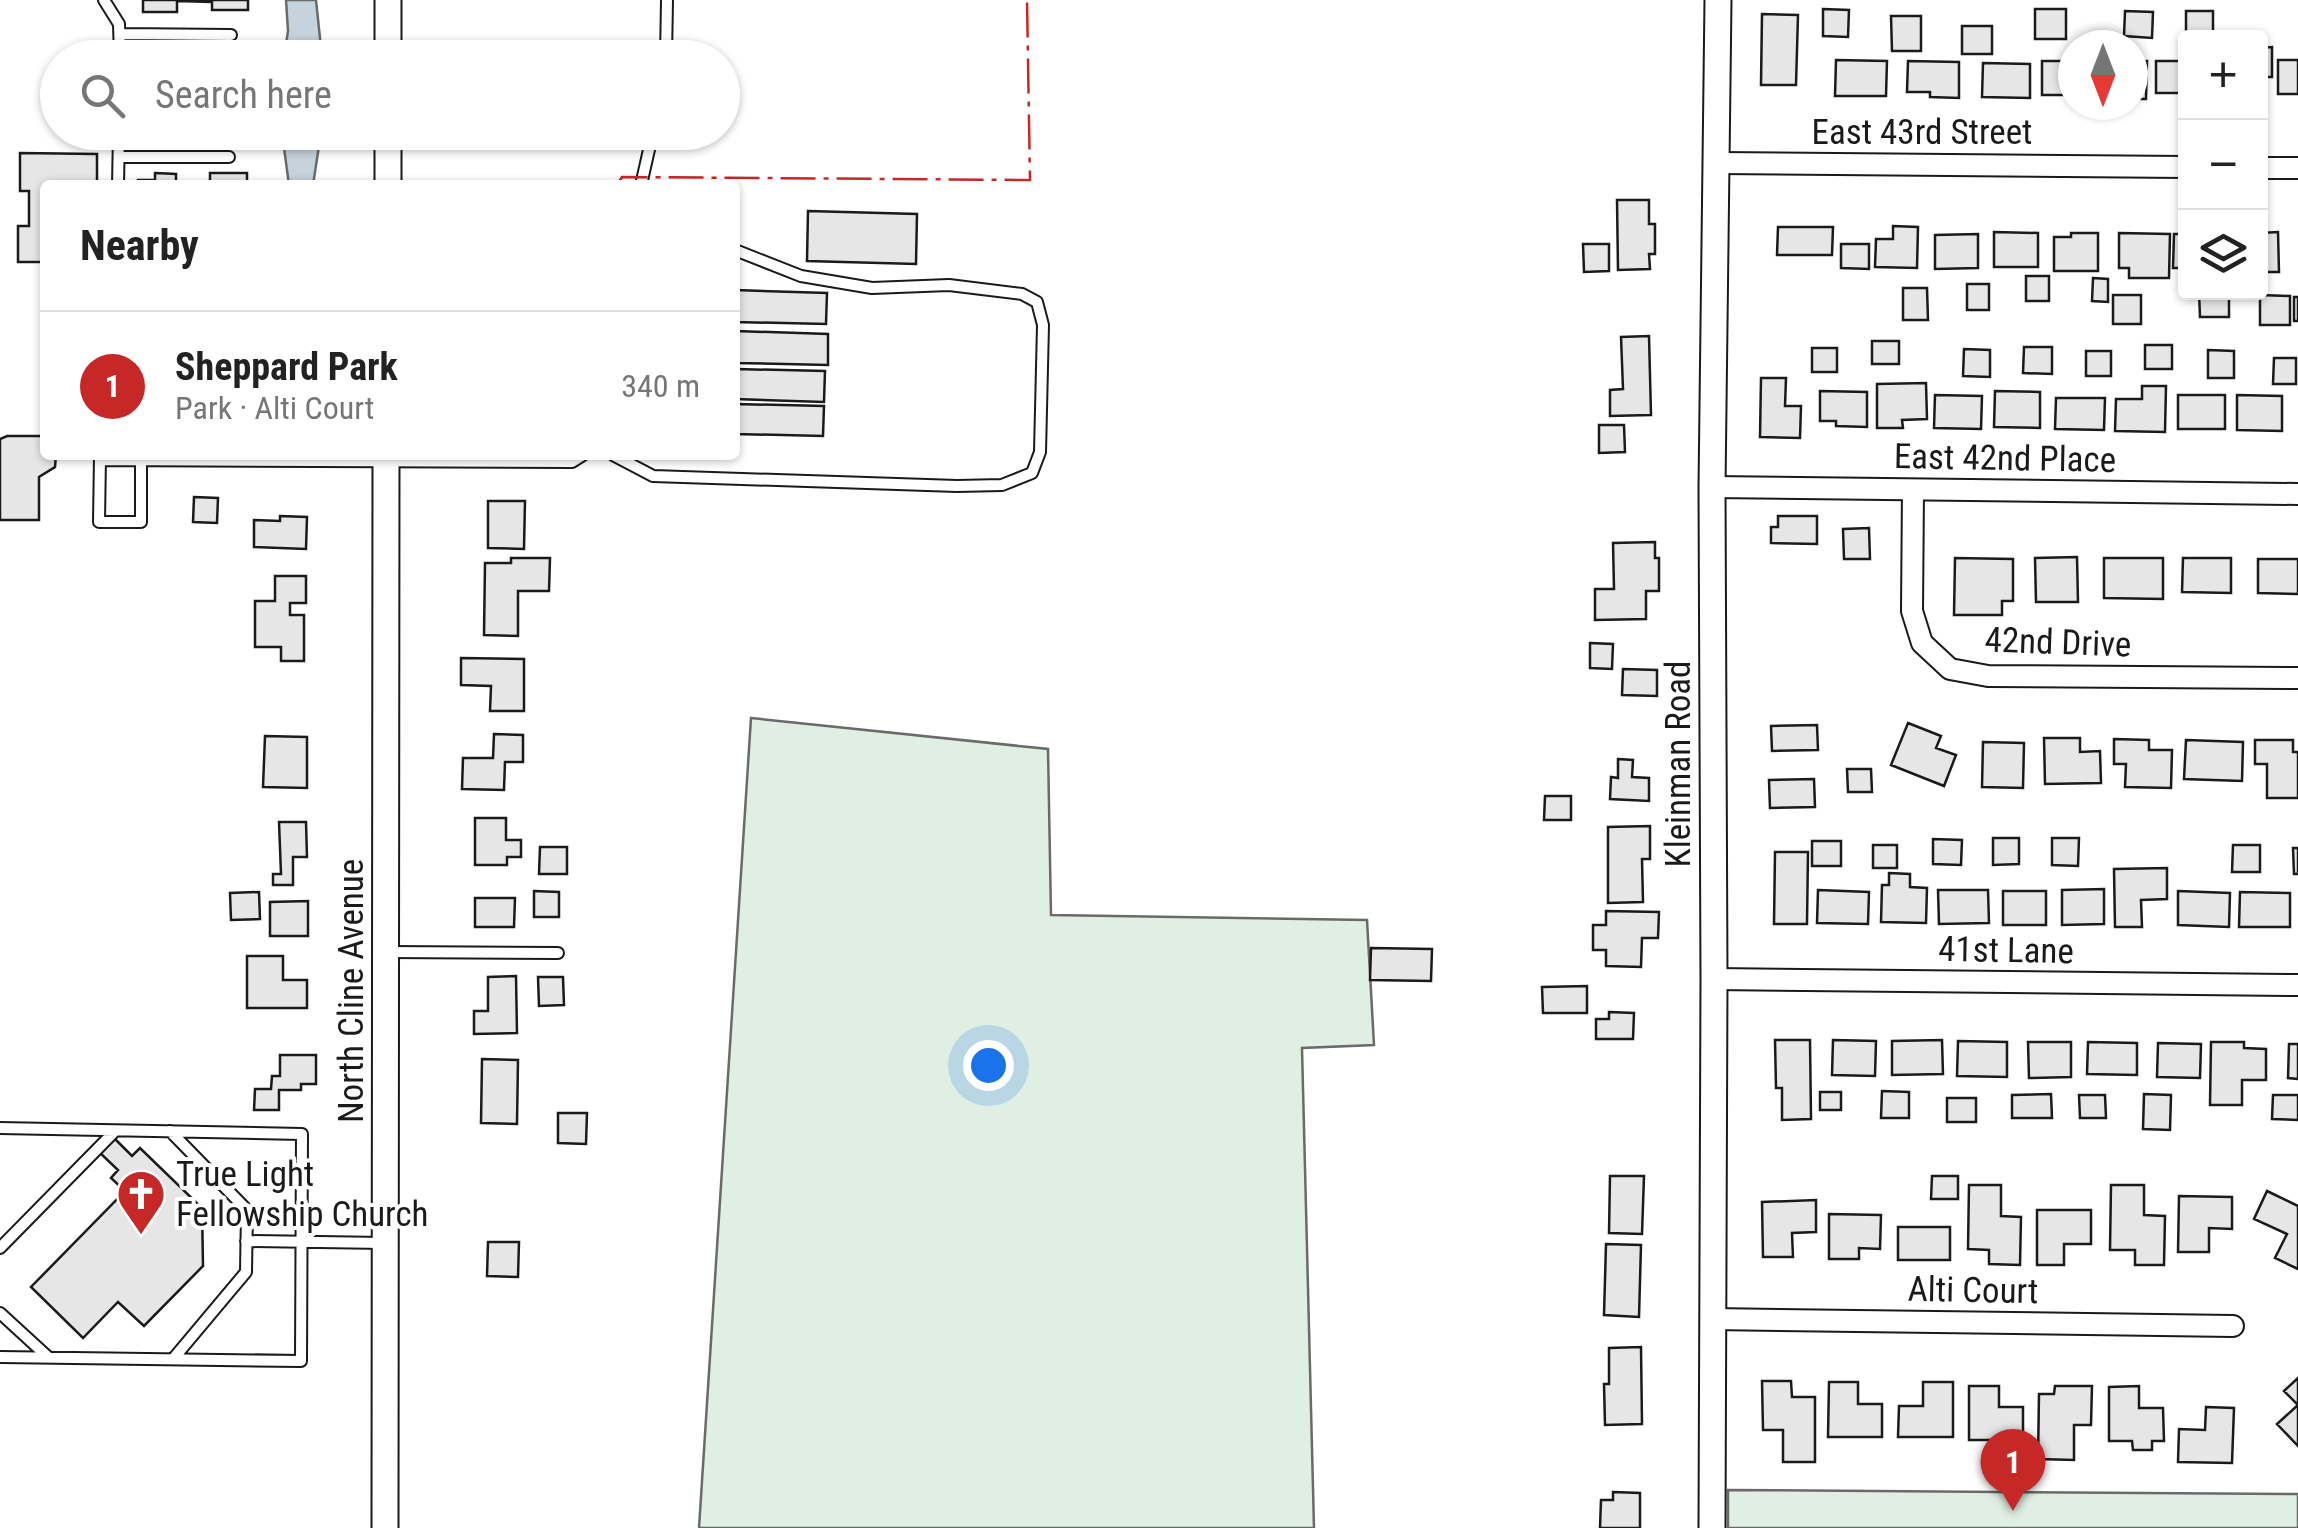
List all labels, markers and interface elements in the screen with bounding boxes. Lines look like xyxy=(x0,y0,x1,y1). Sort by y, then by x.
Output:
north arrow xyxy=(2058,30,2148,120)
map controls xyxy=(2178,30,2268,300)
button: + xyxy=(2178,30,2268,120)
search box xyxy=(40,40,740,150)
icon: search xyxy=(75,68,130,123)
text: Search here xyxy=(155,73,332,117)
street label: East 43rd Street xyxy=(1812,112,2032,153)
button: − xyxy=(2178,120,2268,210)
button: layers xyxy=(2178,210,2268,300)
text: Nearby xyxy=(80,221,199,270)
text: Sheppard Park xyxy=(175,345,398,389)
text: 1 xyxy=(104,367,121,405)
text: 340 m xyxy=(621,367,700,405)
text: Park · Alti Court xyxy=(175,389,374,427)
street label: East 42nd Place xyxy=(1894,436,2116,481)
street label: 42nd Drive xyxy=(1984,619,2132,666)
street label: Kleinman Road xyxy=(1658,661,1699,867)
street label: North Cline Avenue xyxy=(331,859,372,1123)
street label: 41st Lane xyxy=(1938,929,2074,972)
your location xyxy=(963,1040,1014,1091)
place label: True Light Fellowship Church xyxy=(176,1154,429,1235)
church icon: True Light Fellowship Church xyxy=(115,1168,167,1236)
street label: Alti Court xyxy=(1907,1269,2039,1312)
pin: 1 xyxy=(1980,1428,2046,1511)

